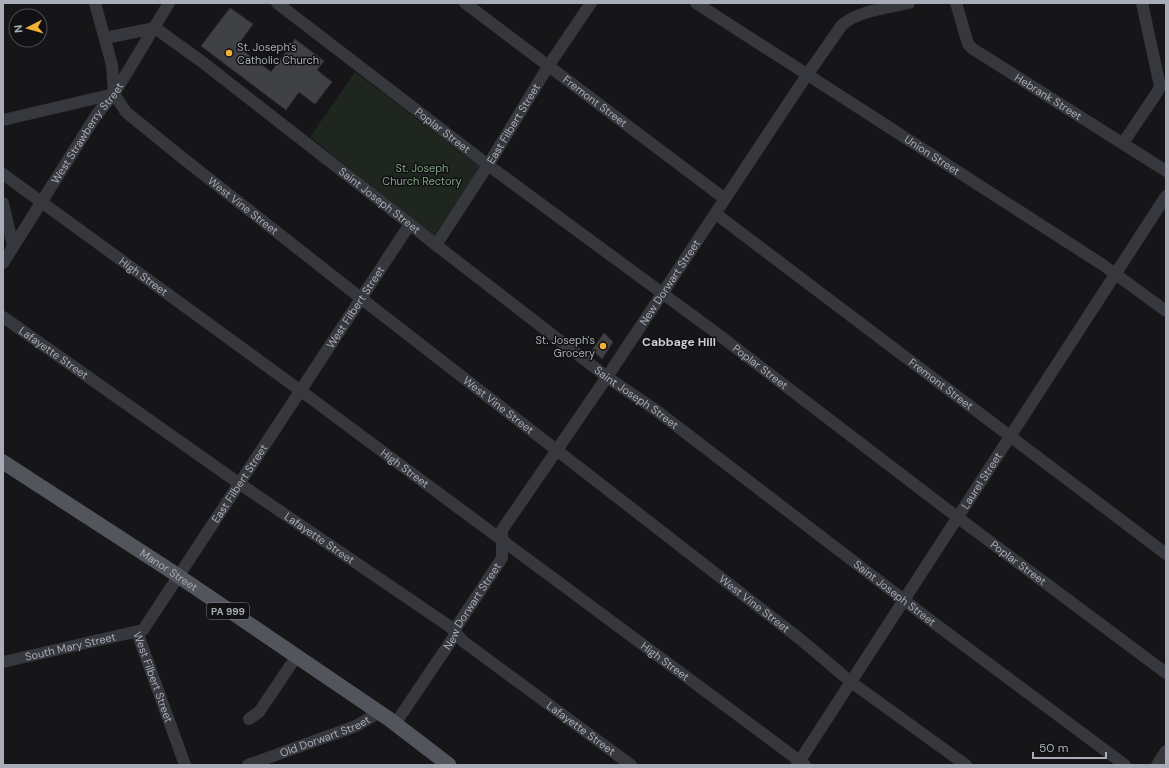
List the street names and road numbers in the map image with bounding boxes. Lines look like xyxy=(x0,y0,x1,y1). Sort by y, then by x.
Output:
street label: Hebrank Street xyxy=(1012,70,1085,123)
street label: Fremont Street xyxy=(560,72,630,130)
street label: West Strawberry Street xyxy=(48,80,126,186)
street label: East Filbert Street xyxy=(484,81,543,166)
street label: Poplar Street xyxy=(412,105,473,156)
street label: Union Street xyxy=(902,132,963,178)
street label: Saint Joseph Street xyxy=(336,164,423,237)
street label: West Vine Street xyxy=(205,174,281,238)
street label: New Dorwart Street xyxy=(636,237,703,328)
street label: High Street xyxy=(117,254,171,299)
street label: West Filbert Street xyxy=(323,263,387,351)
street label: Lafayette Street xyxy=(16,323,91,382)
street label: Poplar Street xyxy=(730,341,791,392)
street label: Fremont Street xyxy=(906,355,976,413)
street label: Saint Joseph Street xyxy=(592,363,681,432)
street label: West Vine Street xyxy=(460,373,537,437)
street label: East Filbert Street xyxy=(208,441,270,525)
street label: High Street xyxy=(378,446,432,491)
street label: Laurel Street xyxy=(958,450,1005,512)
street label: Lafayette Street xyxy=(282,509,357,567)
street label: Poplar Street xyxy=(988,537,1049,588)
street label: Manor Street xyxy=(137,546,200,594)
street label: Saint Joseph Street xyxy=(851,557,939,629)
street label: New Dorwart Street xyxy=(440,560,504,652)
street label: West Vine Street xyxy=(716,572,793,635)
road number: PA 999 xyxy=(207,603,249,619)
street label: South Mary Street xyxy=(24,630,117,664)
street label: West Filbert Street xyxy=(130,630,176,724)
street label: High Street xyxy=(638,639,692,684)
street label: Lafayette Street xyxy=(544,698,618,758)
street label: Old Dorwart Street xyxy=(278,712,373,760)

